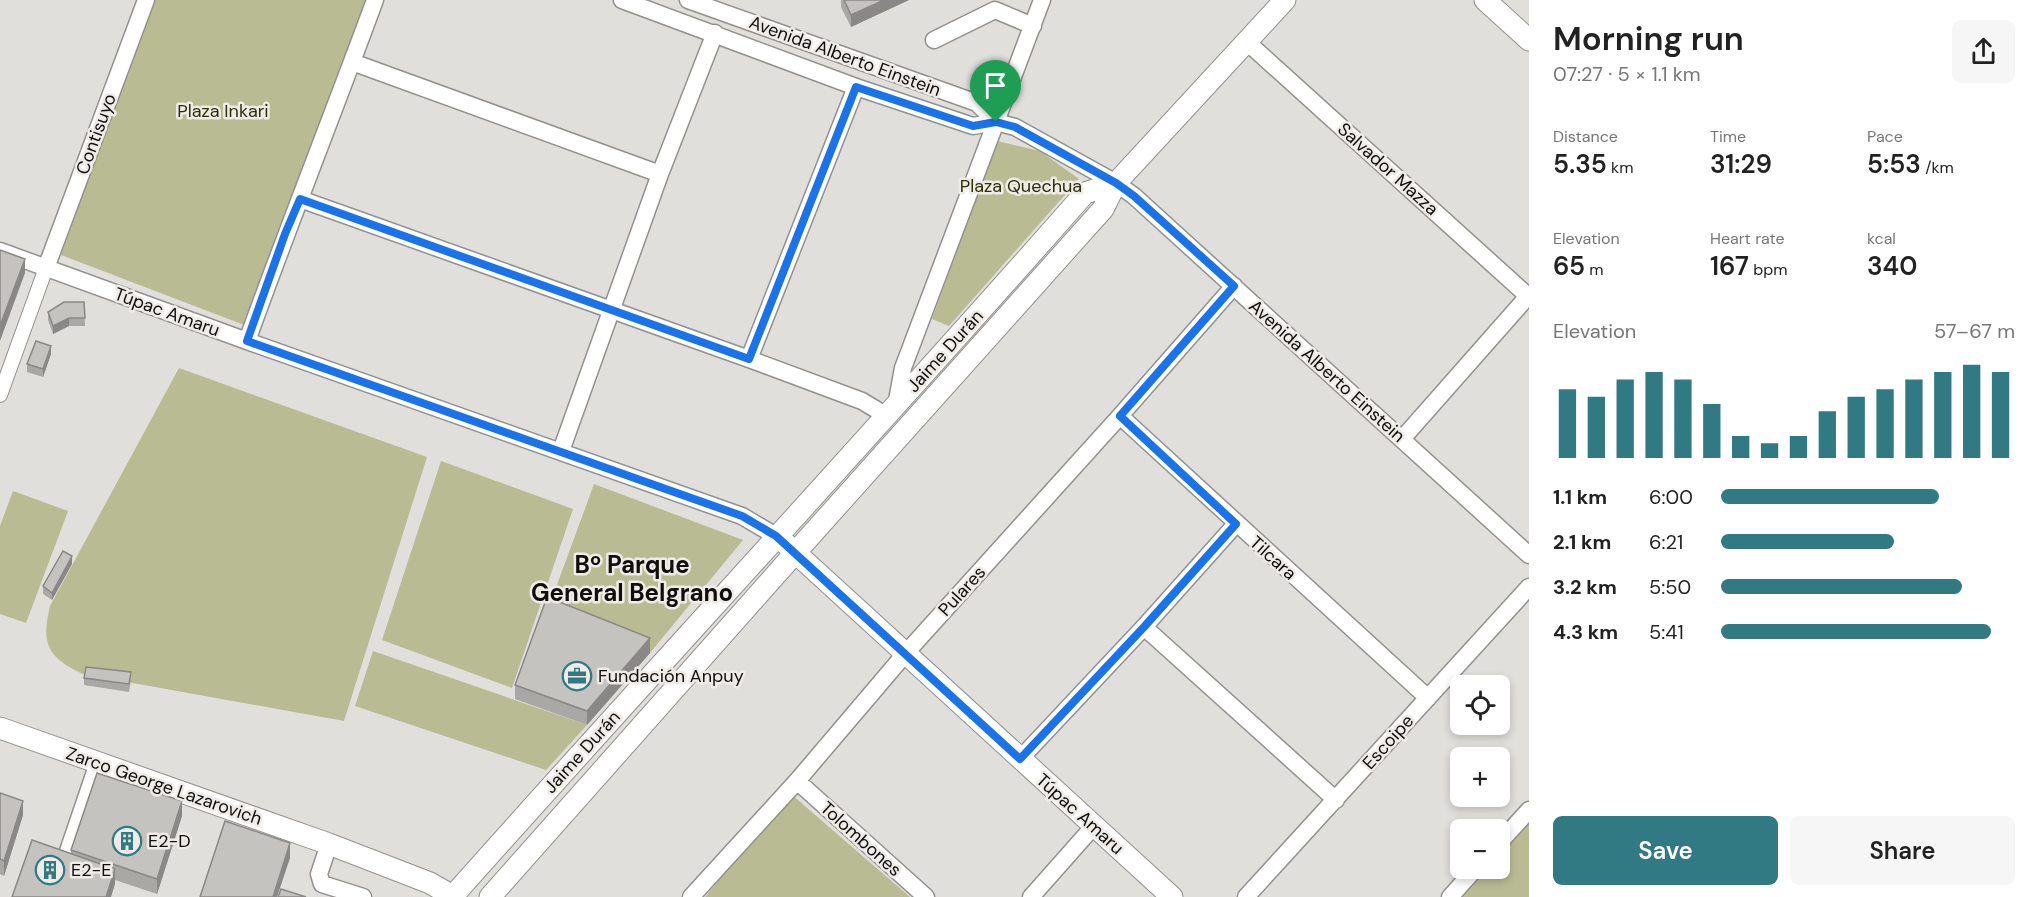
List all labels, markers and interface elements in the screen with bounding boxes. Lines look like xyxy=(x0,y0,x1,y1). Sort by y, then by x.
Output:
street label: Avenida Alberto Einstein xyxy=(746,10,944,102)
text: Morning run xyxy=(1553,17,1744,60)
button: share xyxy=(1952,20,2015,83)
pin xyxy=(970,60,1021,122)
text: 07:27 · 5 × 1.1 km xyxy=(1553,61,1701,87)
icon: arrive xyxy=(979,69,1012,102)
street label: Contisuyo xyxy=(70,90,122,178)
park label: Plaza Inkari xyxy=(177,99,269,123)
street label: Salvador Mazza xyxy=(1333,117,1443,221)
text: Distance xyxy=(1553,126,1618,147)
text: Time xyxy=(1710,126,1746,147)
text: Pace xyxy=(1867,126,1903,147)
text: 5.35 xyxy=(1553,147,1607,181)
text: 31:29 xyxy=(1710,147,1772,181)
text: 5:53 xyxy=(1867,147,1921,181)
text: km xyxy=(1607,157,1633,178)
text: /km xyxy=(1921,157,1954,178)
park label: Plaza Quechua xyxy=(960,174,1082,198)
text: Elevation xyxy=(1553,228,1620,249)
text: Heart rate xyxy=(1710,228,1785,249)
text: kcal xyxy=(1867,228,1896,249)
text: 65 xyxy=(1553,249,1585,283)
text: 167 xyxy=(1710,249,1749,283)
text: 340 xyxy=(1867,249,1917,283)
text: m xyxy=(1585,259,1604,280)
text: bpm xyxy=(1749,259,1788,280)
street label: Túpac Amaru xyxy=(111,282,223,342)
street label: Avenida Alberto Einstein xyxy=(1244,294,1410,448)
street label: Jaime Durán xyxy=(901,304,989,398)
text: Elevation xyxy=(1553,318,1636,344)
text: 57–67 m xyxy=(1934,318,2015,344)
text: 1.1 km xyxy=(1553,484,1607,510)
text: 6:00 xyxy=(1649,484,1693,510)
text: 2.1 km xyxy=(1553,529,1611,555)
text: 6:21 xyxy=(1649,529,1683,555)
street label: Tilcara xyxy=(1245,531,1301,585)
district label: Bº Parque General Belgrano xyxy=(531,549,733,608)
street label: Pulares xyxy=(933,561,991,621)
text: 3.2 km xyxy=(1553,574,1617,600)
text: 5:50 xyxy=(1649,574,1691,600)
text: 4.3 km xyxy=(1553,619,1618,645)
text: 5:41 xyxy=(1649,619,1684,645)
office icon: Fundación Anpuy xyxy=(561,660,593,692)
place label: Fundación Anpuy xyxy=(598,664,744,688)
map controls xyxy=(1450,675,1510,879)
button: locate xyxy=(1450,675,1510,735)
street label: Jaime Durán xyxy=(538,705,626,799)
street label: Escoipe xyxy=(1357,709,1419,775)
street label: Zarco George Lazarovich xyxy=(63,741,265,831)
button: + xyxy=(1450,747,1510,807)
street label: Túpac Amaru xyxy=(1031,768,1129,860)
street label: Tolombones xyxy=(815,796,907,882)
button: Save xyxy=(1553,816,1778,885)
button: Share xyxy=(1790,816,2015,885)
button: − xyxy=(1450,819,1510,879)
building icon: E2-D xyxy=(111,825,143,857)
place label: E2-D xyxy=(148,829,191,853)
building icon: E2-E xyxy=(34,854,66,886)
place label: E2-E xyxy=(71,858,111,882)

